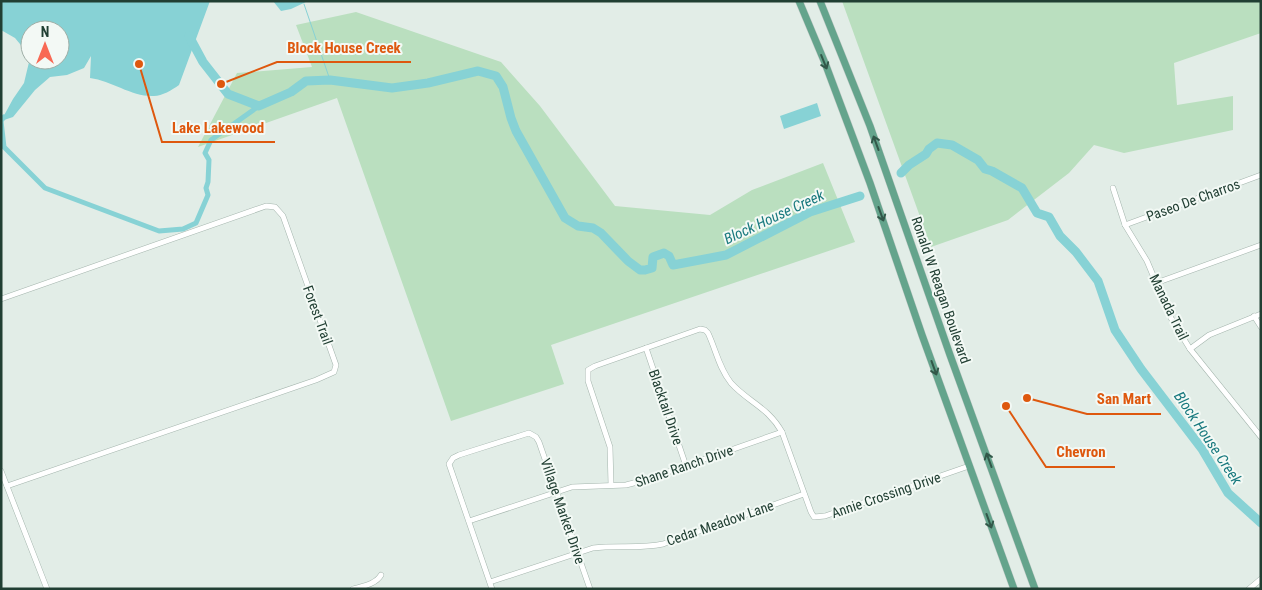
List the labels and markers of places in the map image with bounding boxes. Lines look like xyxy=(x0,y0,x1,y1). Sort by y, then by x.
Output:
callout: Block House Creek xyxy=(277,32,411,62)
callout: Lake Lakewood xyxy=(162,112,275,142)
callout: San Mart xyxy=(1087,384,1161,414)
callout: Chevron xyxy=(1046,437,1115,467)

